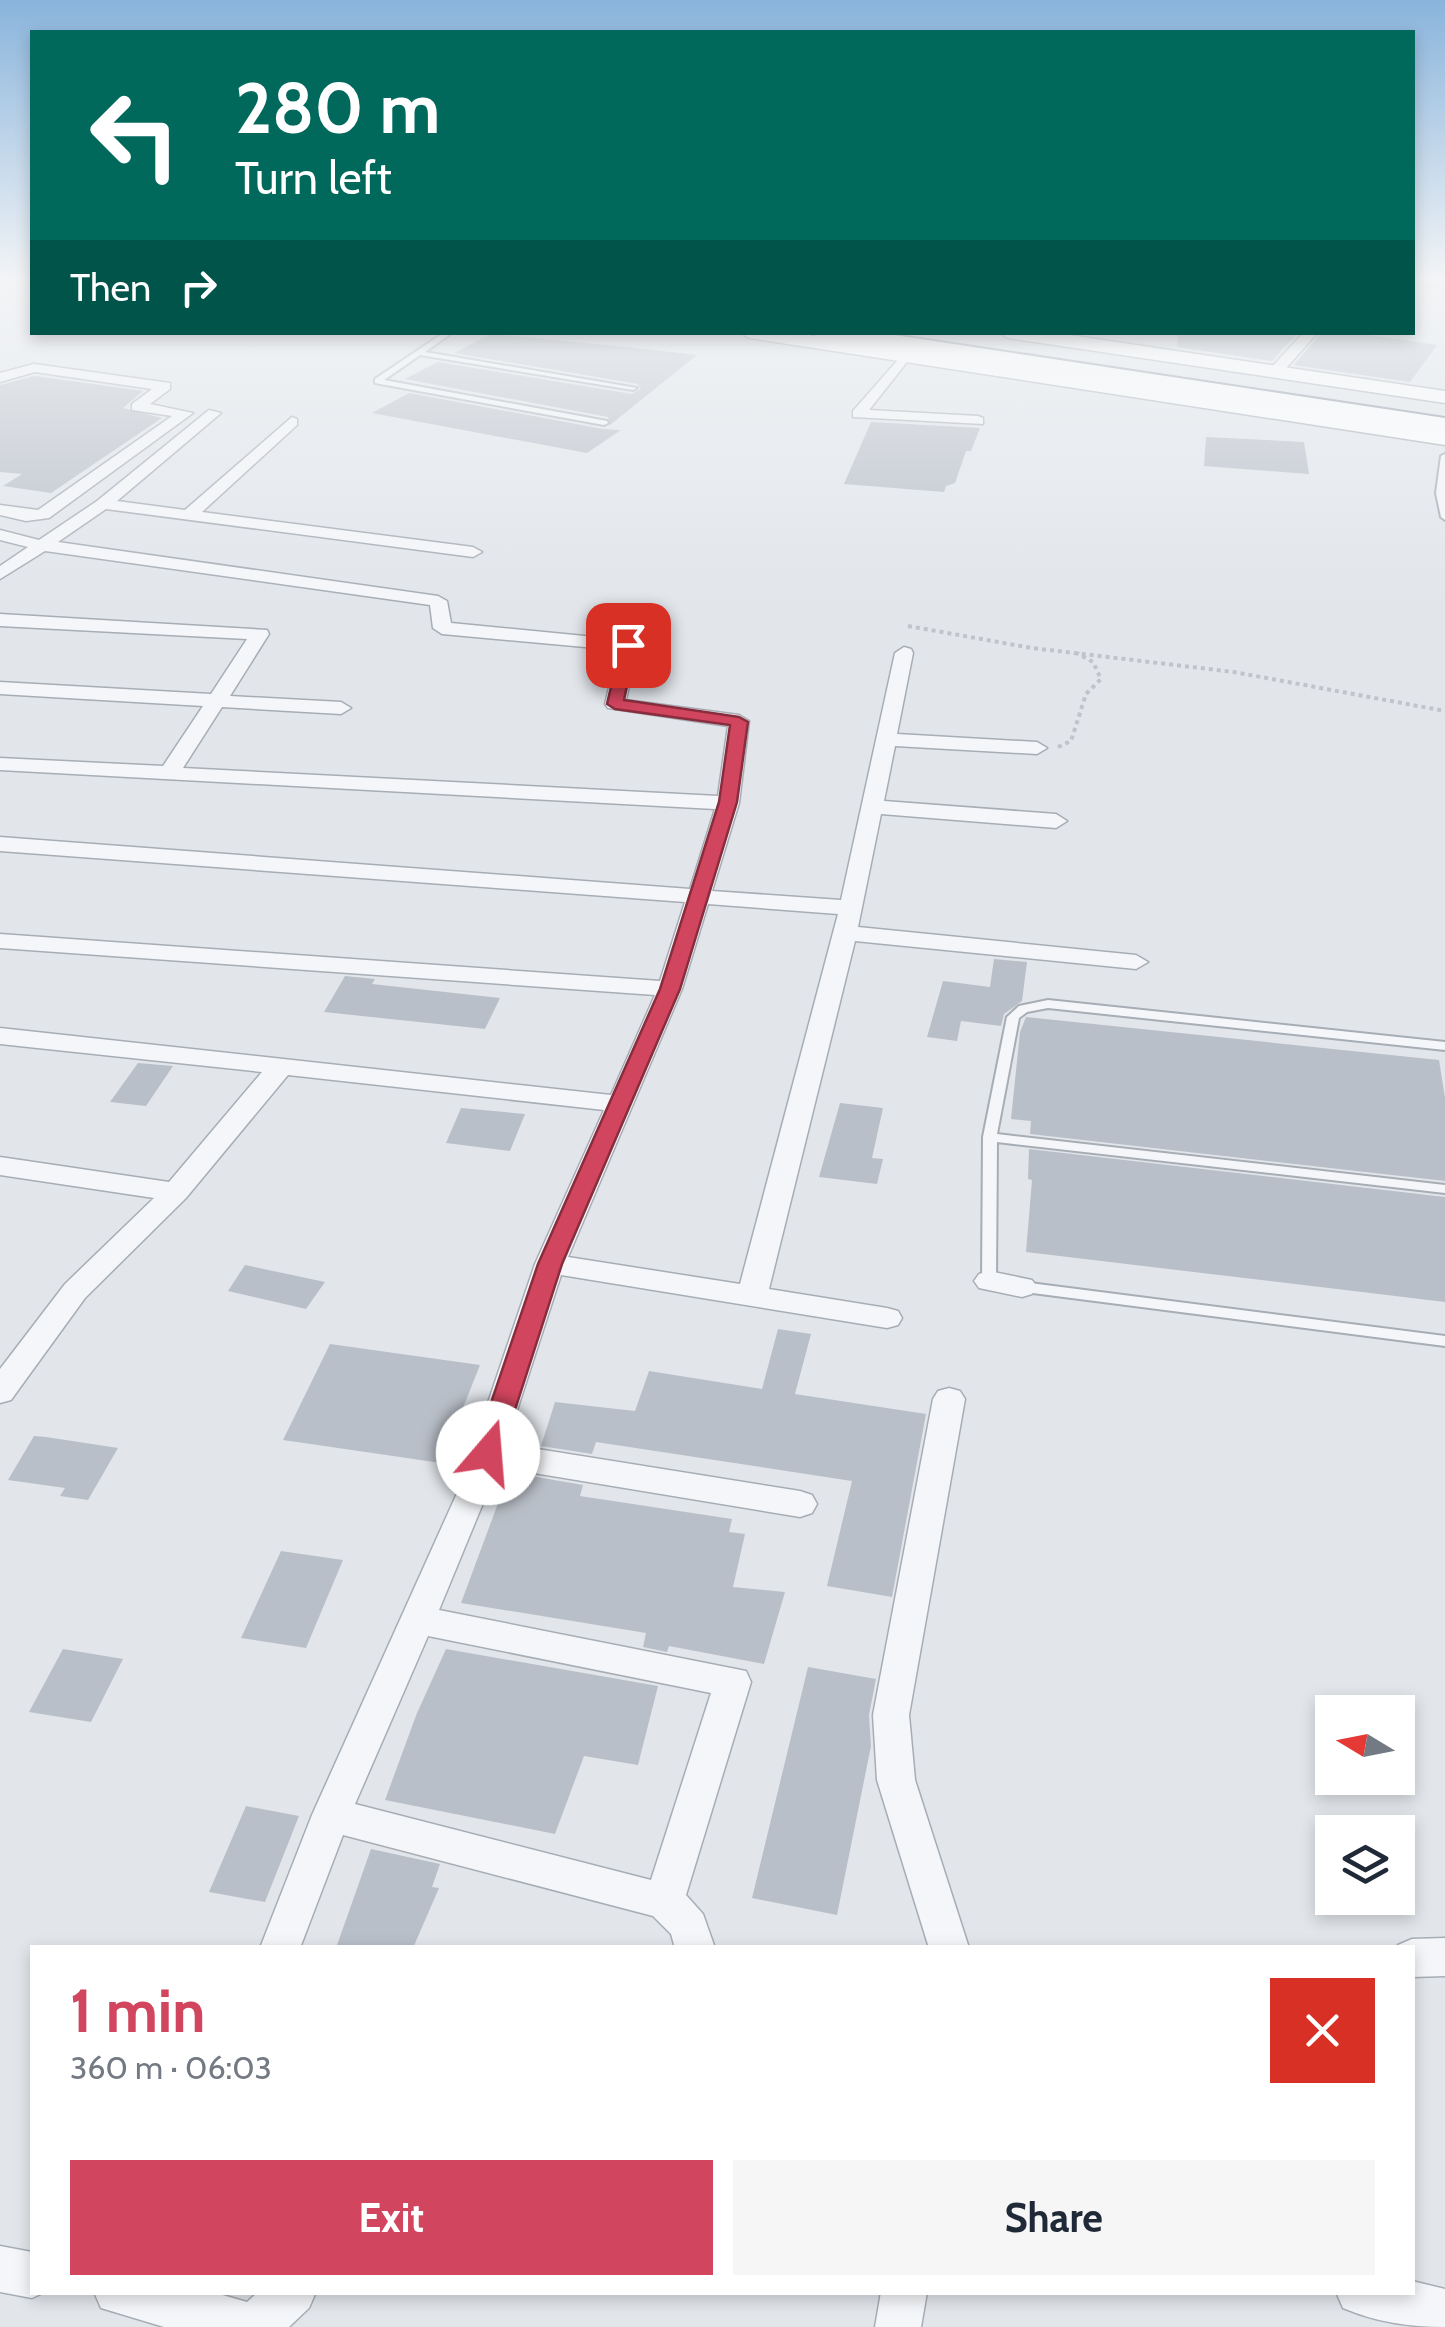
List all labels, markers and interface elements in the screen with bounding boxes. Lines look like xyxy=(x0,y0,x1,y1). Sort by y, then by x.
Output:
text: 280 m xyxy=(235,65,440,151)
icon: left xyxy=(70,70,200,200)
text: Turn left xyxy=(235,151,392,205)
icon: right xyxy=(171,260,226,315)
text: Then xyxy=(70,264,151,311)
pin xyxy=(586,603,671,688)
icon: arrive xyxy=(601,618,656,673)
position arrow xyxy=(436,1401,540,1505)
north arrow xyxy=(1315,1695,1415,1795)
map controls xyxy=(1315,1695,1415,1915)
button: layers xyxy=(1315,1815,1415,1915)
text: 1 min xyxy=(70,1974,205,2047)
button: close xyxy=(1270,1978,1375,2083)
text: 360 m · 06:03 xyxy=(70,2048,272,2087)
button: Exit xyxy=(70,2160,713,2275)
button: Share xyxy=(733,2160,1375,2275)

